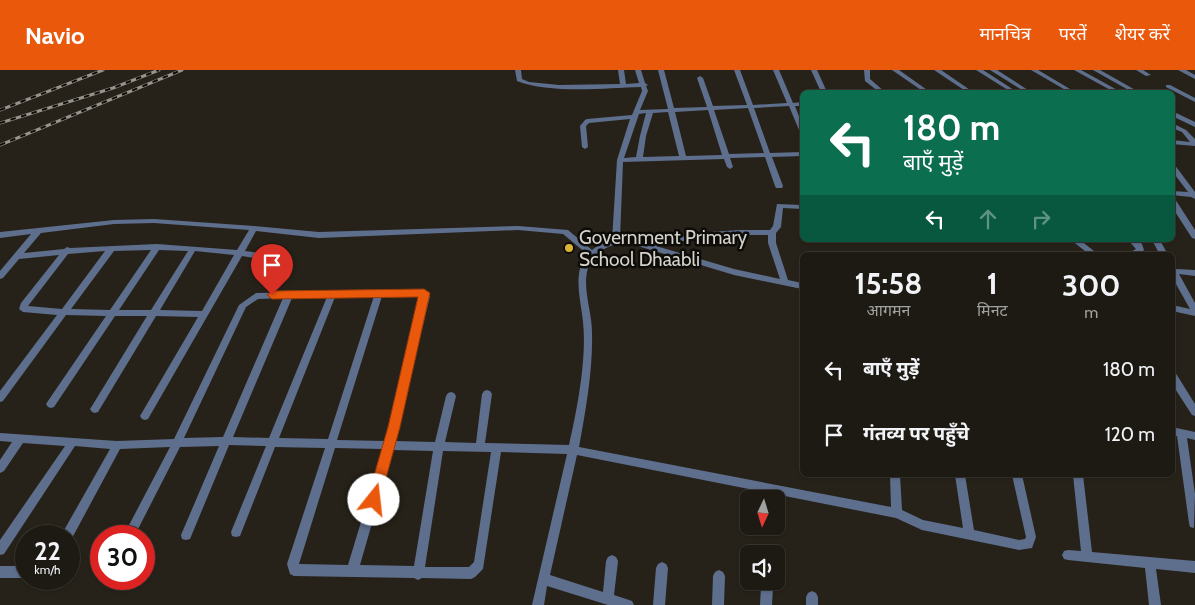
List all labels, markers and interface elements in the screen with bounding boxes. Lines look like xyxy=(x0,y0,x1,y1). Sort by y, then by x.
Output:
text: Navio xyxy=(25,21,85,50)
text: मानचित्र xyxy=(979,23,1031,45)
text: परतें xyxy=(1059,23,1087,45)
text: शेयर करें xyxy=(1115,23,1170,45)
text: 180 m xyxy=(903,106,1000,149)
icon: left xyxy=(820,110,885,175)
text: बाएँ मुड़ें xyxy=(903,149,963,176)
icon: left xyxy=(921,205,949,233)
icon: ahead xyxy=(974,205,1002,233)
icon: right xyxy=(1027,205,1055,233)
place label: Government Primary School Dhaabli xyxy=(579,226,748,271)
marker: Government Primary School Dhaabli xyxy=(563,242,575,254)
pin xyxy=(251,244,293,295)
icon: arrive xyxy=(258,251,286,279)
text: 15:58 xyxy=(854,265,923,302)
text: 1 xyxy=(987,265,998,302)
text: 300 xyxy=(1062,267,1121,304)
text: आगमन xyxy=(867,301,910,320)
text: मिनट xyxy=(977,301,1008,320)
text: m xyxy=(1084,303,1098,322)
icon: left xyxy=(820,356,848,384)
text: बाएँ मुड़ें xyxy=(863,357,919,380)
text: 180 m xyxy=(1103,358,1155,381)
icon: arrive xyxy=(820,421,848,449)
text: गंतव्य पर पहुँचे xyxy=(863,422,969,445)
text: 120 m xyxy=(1105,423,1155,446)
position arrow xyxy=(347,473,399,525)
north arrow xyxy=(740,490,785,535)
map controls xyxy=(740,490,785,590)
speed limit sign: 30 xyxy=(90,525,155,590)
text: 22 xyxy=(34,536,61,566)
button: sound xyxy=(740,545,785,590)
text: km/h xyxy=(34,562,61,577)

